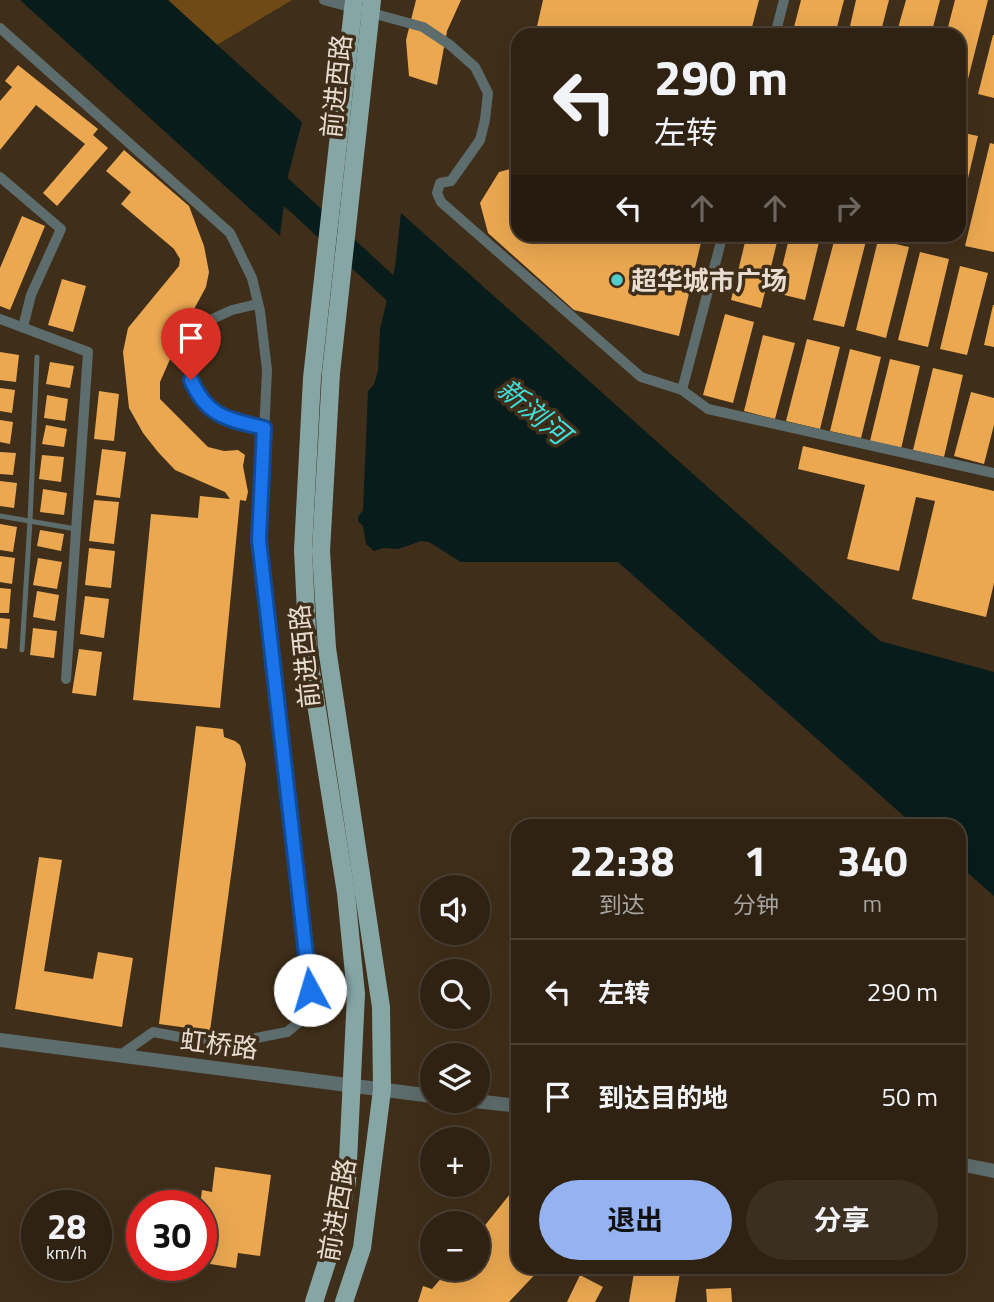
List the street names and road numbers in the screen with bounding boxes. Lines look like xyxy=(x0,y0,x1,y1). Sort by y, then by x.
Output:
street label: 前进西路 xyxy=(311,32,361,140)
street label: 前进西路 xyxy=(279,602,329,710)
street label: 虹桥路 xyxy=(178,1020,260,1068)
street label: 前进西路 xyxy=(309,1155,365,1265)

